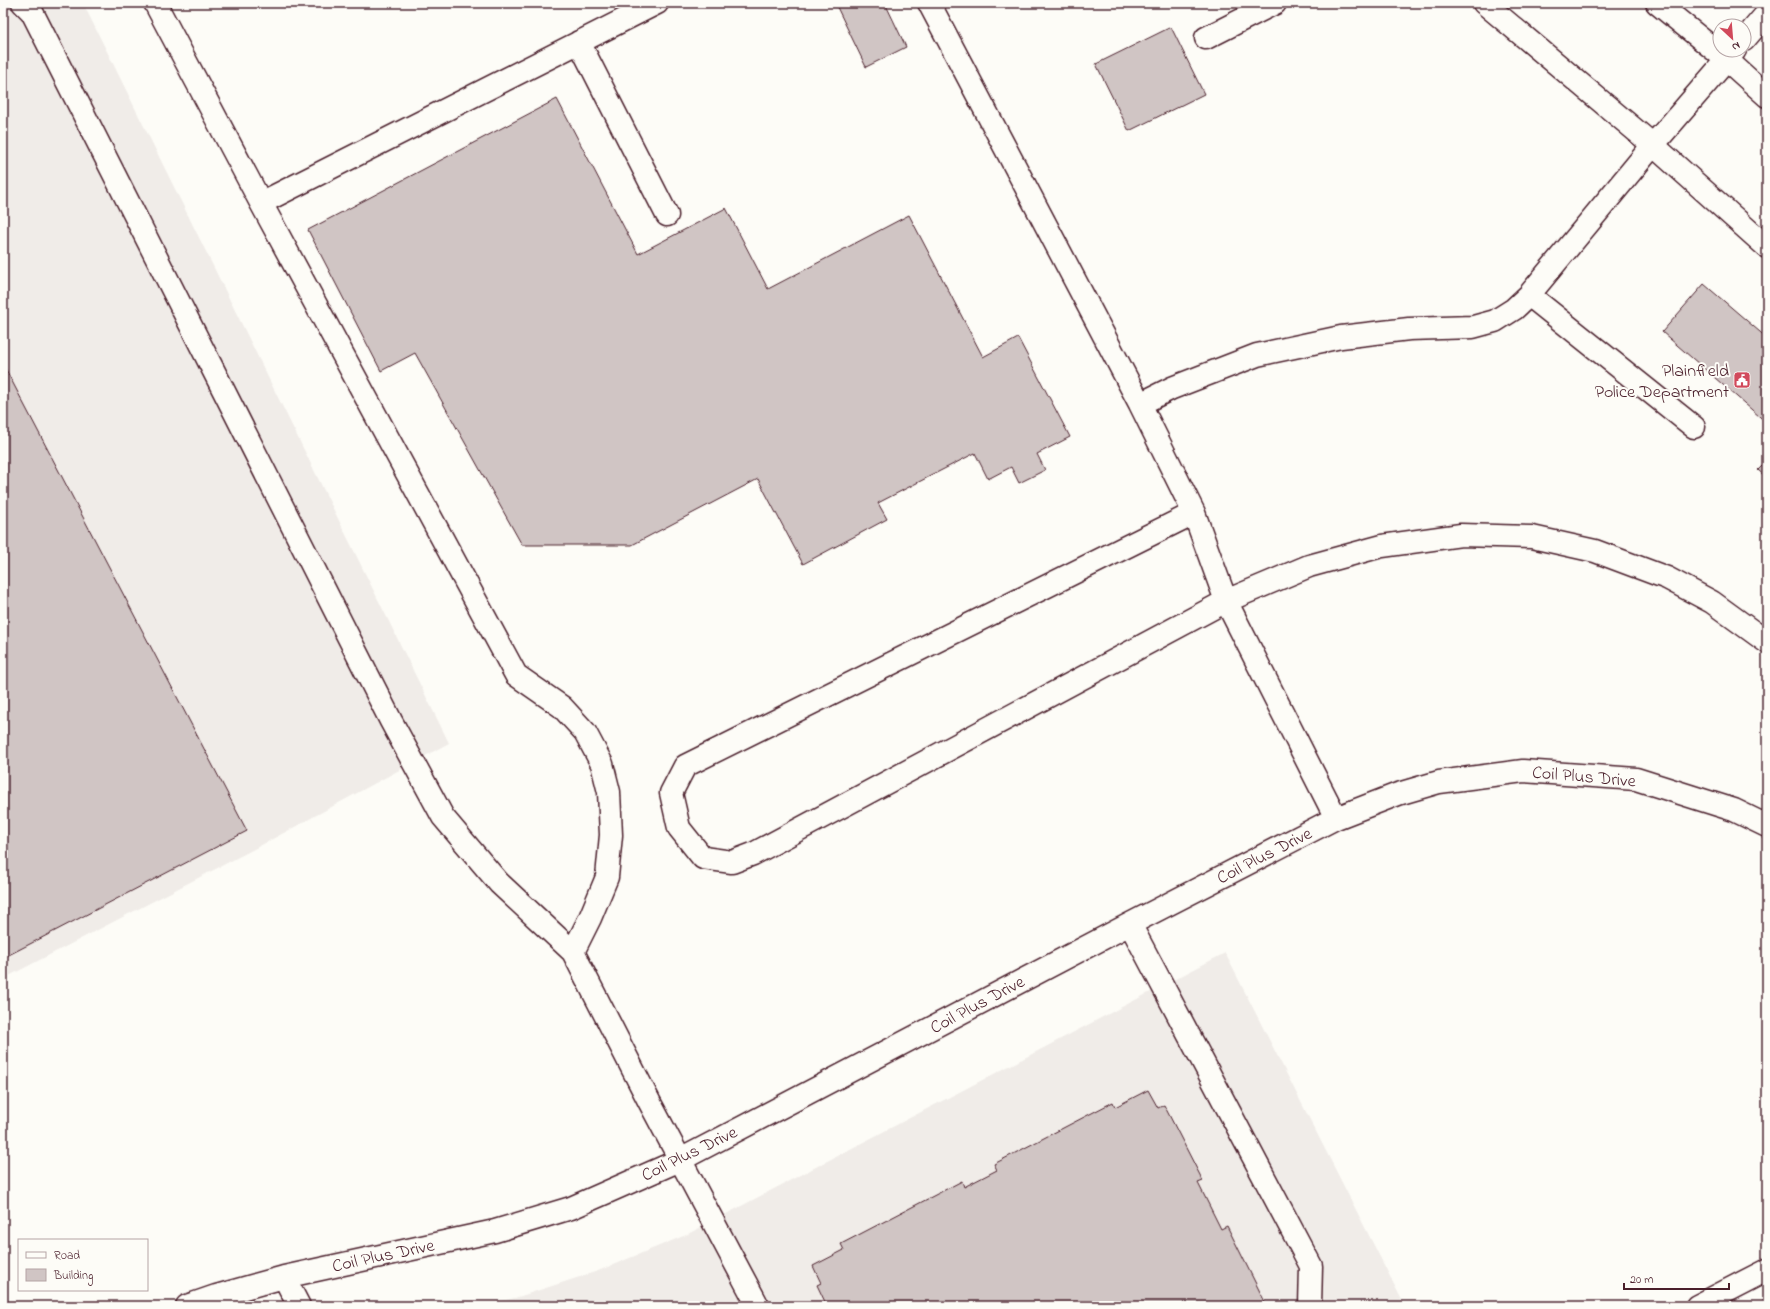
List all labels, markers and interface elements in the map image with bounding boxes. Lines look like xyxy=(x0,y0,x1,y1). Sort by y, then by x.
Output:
north arrow xyxy=(1712,18,1752,58)
text: N xyxy=(1729,37,1743,55)
place label: Plainfield Police Department xyxy=(1595,359,1729,406)
public building icon: Plainfield Police Department xyxy=(1732,370,1752,390)
street label: Coil Plus Drive xyxy=(1531,761,1638,796)
street label: Coil Plus Drive xyxy=(1213,821,1318,892)
street label: Coil Plus Drive xyxy=(926,969,1031,1042)
street label: Coil Plus Drive xyxy=(638,1120,743,1189)
street label: Coil Plus Drive xyxy=(330,1233,438,1280)
legend xyxy=(18,1239,148,1291)
text: Road xyxy=(54,1247,80,1265)
scale bar xyxy=(1624,1265,1729,1291)
text: Building xyxy=(53,1267,93,1286)
text: 20 m xyxy=(1630,1271,1653,1289)

